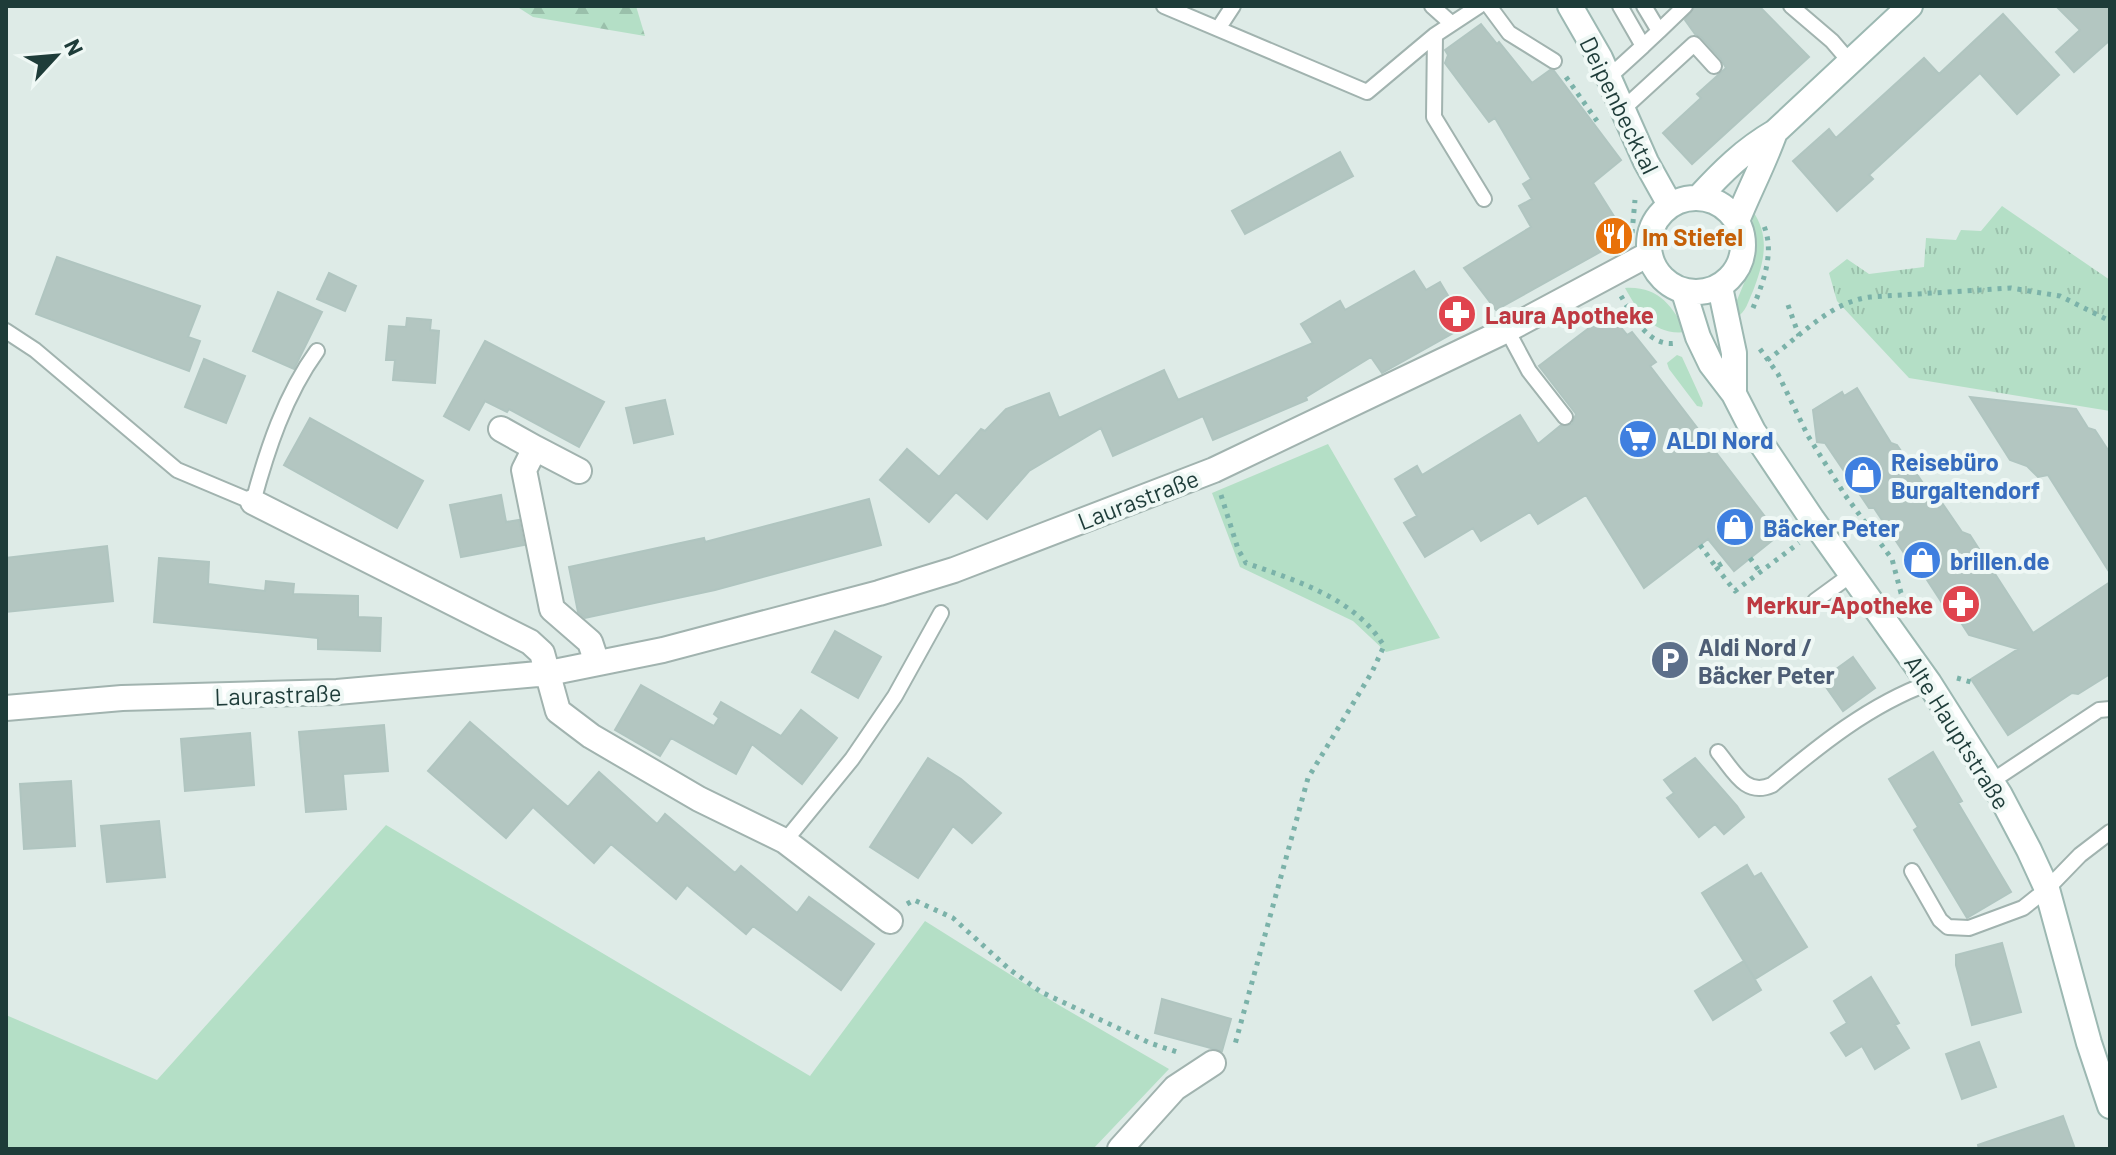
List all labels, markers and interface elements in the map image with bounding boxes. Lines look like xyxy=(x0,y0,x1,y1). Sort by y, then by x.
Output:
north arrow xyxy=(16,16,96,96)
street label: Deipenbecktal xyxy=(1574,32,1666,178)
text: N xyxy=(60,35,90,59)
restaurant icon: Im Stiefel xyxy=(1593,215,1635,257)
place label: Im Stiefel xyxy=(1642,222,1743,251)
pharmacy icon: Laura Apotheke xyxy=(1436,293,1478,335)
place label: Laura Apotheke xyxy=(1485,300,1654,329)
supermarket icon: ALDI Nord xyxy=(1617,418,1659,460)
place label: ALDI Nord xyxy=(1666,425,1774,454)
place label: Reisebüro Burgaltendorf xyxy=(1891,447,2040,504)
shop icon: Reisebüro Burgaltendorf xyxy=(1842,454,1884,496)
street label: Laurastraße xyxy=(1073,463,1203,535)
shop icon: Bäcker Peter xyxy=(1714,506,1756,548)
place label: Bäcker Peter xyxy=(1763,513,1900,542)
shop icon: brillen.de xyxy=(1901,539,1943,581)
place label: brillen.de xyxy=(1950,546,2050,575)
pharmacy icon: Merkur-Apotheke xyxy=(1940,583,1982,625)
place label: Merkur-Apotheke xyxy=(1746,590,1933,619)
place label: Aldi Nord / Bäcker Peter xyxy=(1698,632,1835,689)
parking icon: Aldi Nord / Bäcker Peter xyxy=(1649,639,1691,681)
street label: Alte Hauptstraße xyxy=(1899,650,2017,814)
street label: Laurastraße xyxy=(214,677,342,711)

